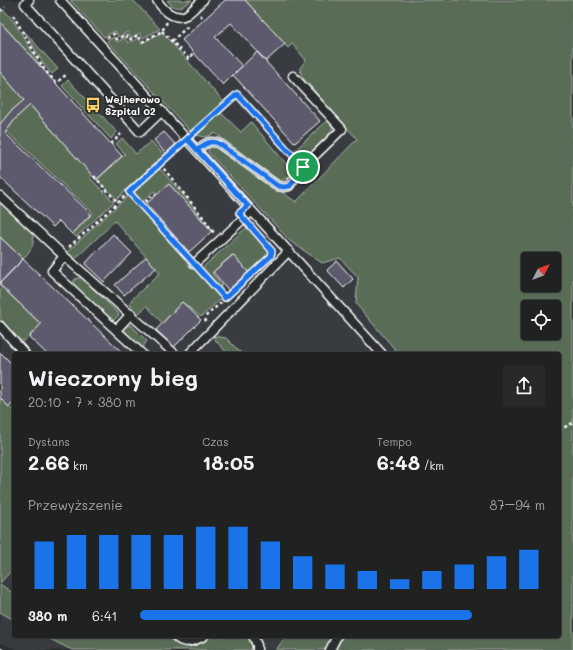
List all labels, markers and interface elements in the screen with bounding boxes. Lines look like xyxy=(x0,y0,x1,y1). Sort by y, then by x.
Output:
place label: Wejherowo Szpital 02 xyxy=(105,92,160,118)
bus stop icon: Wejherowo Szpital 02 xyxy=(84,96,102,114)
pin xyxy=(286,150,320,184)
icon: arrive xyxy=(292,156,314,178)
north arrow xyxy=(521,252,561,292)
map controls xyxy=(521,252,561,340)
button: locate xyxy=(521,300,561,340)
text: Wieczorny bieg xyxy=(28,363,198,392)
button: share xyxy=(503,365,545,407)
text: 20:10 · 7 × 380 m xyxy=(28,393,136,410)
text: Dystans xyxy=(28,434,70,449)
text: Czas xyxy=(202,434,229,449)
text: Tempo xyxy=(377,434,412,449)
text: 2.66 xyxy=(28,449,70,475)
text: 18:05 xyxy=(202,449,254,475)
text: 6:48 xyxy=(377,449,420,475)
text: km xyxy=(70,458,88,473)
text: /km xyxy=(420,458,444,473)
text: Przewyższenie xyxy=(28,496,123,513)
text: 87–94 m xyxy=(489,496,545,513)
text: 380 m xyxy=(28,607,67,624)
text: 6:41 xyxy=(92,607,117,624)

